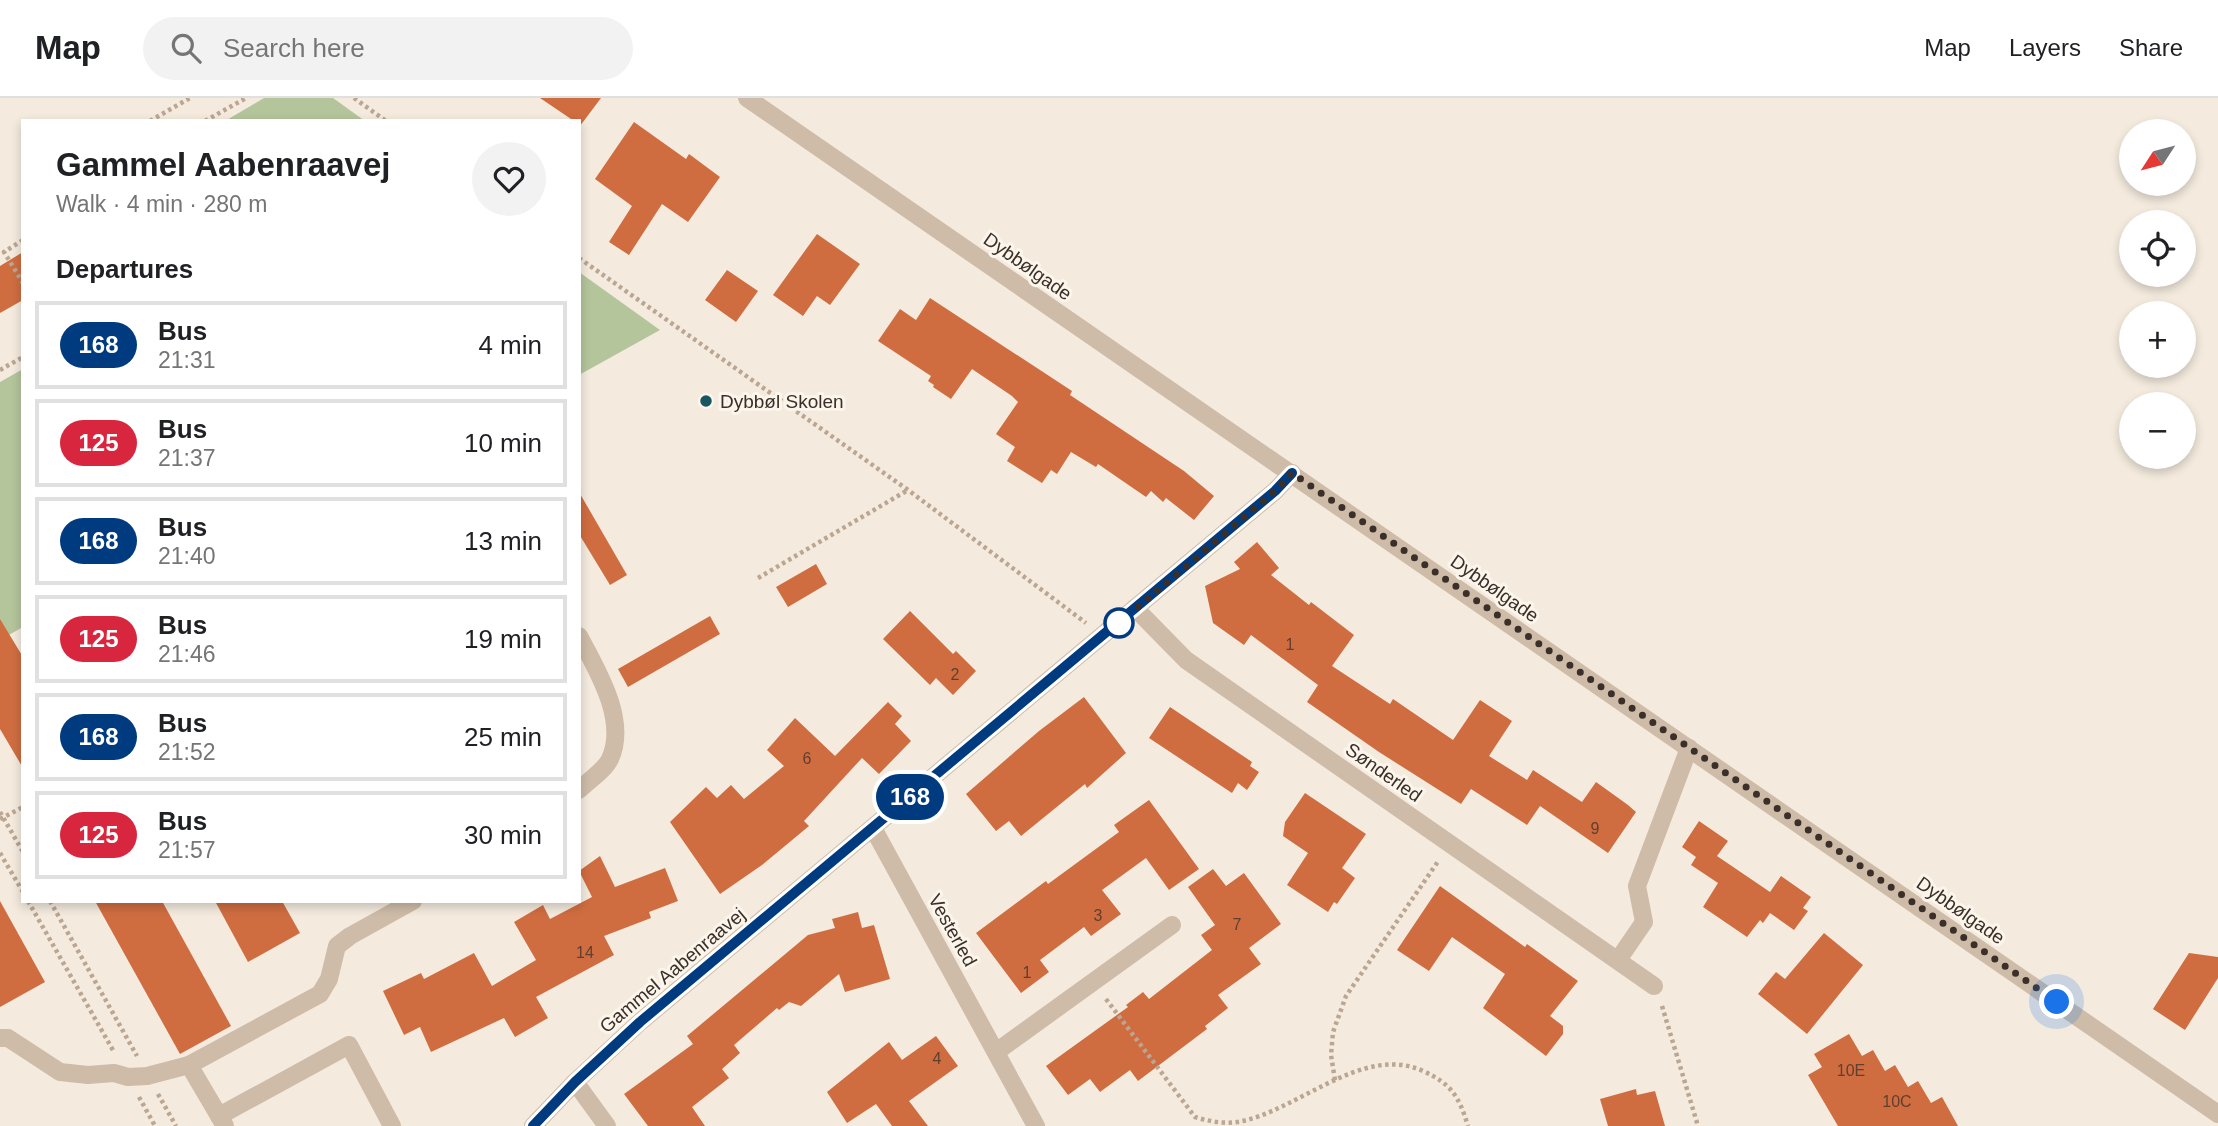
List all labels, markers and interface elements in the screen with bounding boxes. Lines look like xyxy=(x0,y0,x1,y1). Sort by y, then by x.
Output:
search box xyxy=(143,17,633,80)
text: Map xyxy=(35,29,101,66)
icon: search xyxy=(167,29,205,67)
text: Search here xyxy=(223,33,365,63)
text: Map xyxy=(1924,34,1971,61)
text: Layers xyxy=(2009,34,2081,61)
text: Share xyxy=(2119,34,2183,61)
north arrow xyxy=(2119,119,2196,196)
map controls xyxy=(2119,119,2196,469)
button: heart xyxy=(472,142,546,216)
text: Gammel Aabenraavej xyxy=(56,146,390,183)
text: Walk · 4 min · 280 m xyxy=(56,191,267,217)
button: locate xyxy=(2119,210,2196,287)
street label: Dybbølgade xyxy=(980,228,1076,304)
text: Departures xyxy=(56,254,193,284)
button: + xyxy=(2119,301,2196,378)
text: Bus xyxy=(158,316,207,346)
text: 4 min xyxy=(478,330,542,360)
text: 168 xyxy=(78,331,119,358)
text: 21:31 xyxy=(158,347,216,373)
place label: Dybbøl Skolen xyxy=(720,391,844,412)
button: − xyxy=(2119,392,2196,469)
marker: Dybbøl Skolen xyxy=(698,393,714,409)
text: Bus xyxy=(158,414,207,444)
text: 10 min xyxy=(464,428,542,458)
text: 125 xyxy=(78,429,119,456)
text: 21:37 xyxy=(158,445,216,471)
text: Bus xyxy=(158,512,207,542)
text: 13 min xyxy=(464,526,542,556)
text: 168 xyxy=(78,527,119,554)
text: 21:40 xyxy=(158,543,216,569)
street label: Dybbølgade xyxy=(1447,550,1543,626)
unlabelled marker xyxy=(1104,608,1134,638)
text: Bus xyxy=(158,610,207,640)
text: 19 min xyxy=(464,624,542,654)
text: 125 xyxy=(78,625,119,652)
house number: 1 xyxy=(1286,636,1295,653)
text: 21:46 xyxy=(158,641,216,667)
house number: 2 xyxy=(951,666,960,683)
text: Bus xyxy=(158,708,207,738)
text: 25 min xyxy=(464,722,542,752)
text: 168 xyxy=(78,723,119,750)
text: 21:52 xyxy=(158,739,216,765)
street label: Sønderled xyxy=(1342,739,1426,806)
house number: 6 xyxy=(803,750,812,767)
line badge: 168 xyxy=(870,774,950,820)
text: 168 xyxy=(890,783,930,810)
text: Bus xyxy=(158,806,207,836)
text: 30 min xyxy=(464,820,542,850)
house number: 9 xyxy=(1591,820,1600,837)
text: 125 xyxy=(78,821,119,848)
text: 21:57 xyxy=(158,837,216,863)
street label: Dybbølgade xyxy=(1913,872,2009,948)
street label: Vesterled xyxy=(924,891,981,970)
street label: Gammel Aabenraavej xyxy=(596,904,749,1037)
house number: 3 xyxy=(1094,907,1103,924)
house number: 7 xyxy=(1233,916,1242,933)
house number: 14 xyxy=(576,944,594,961)
house number: 1 xyxy=(1023,964,1032,981)
your location xyxy=(2039,984,2074,1019)
house number: 4 xyxy=(933,1050,942,1067)
house number: 10E xyxy=(1837,1062,1865,1079)
house number: 10C xyxy=(1882,1093,1912,1110)

